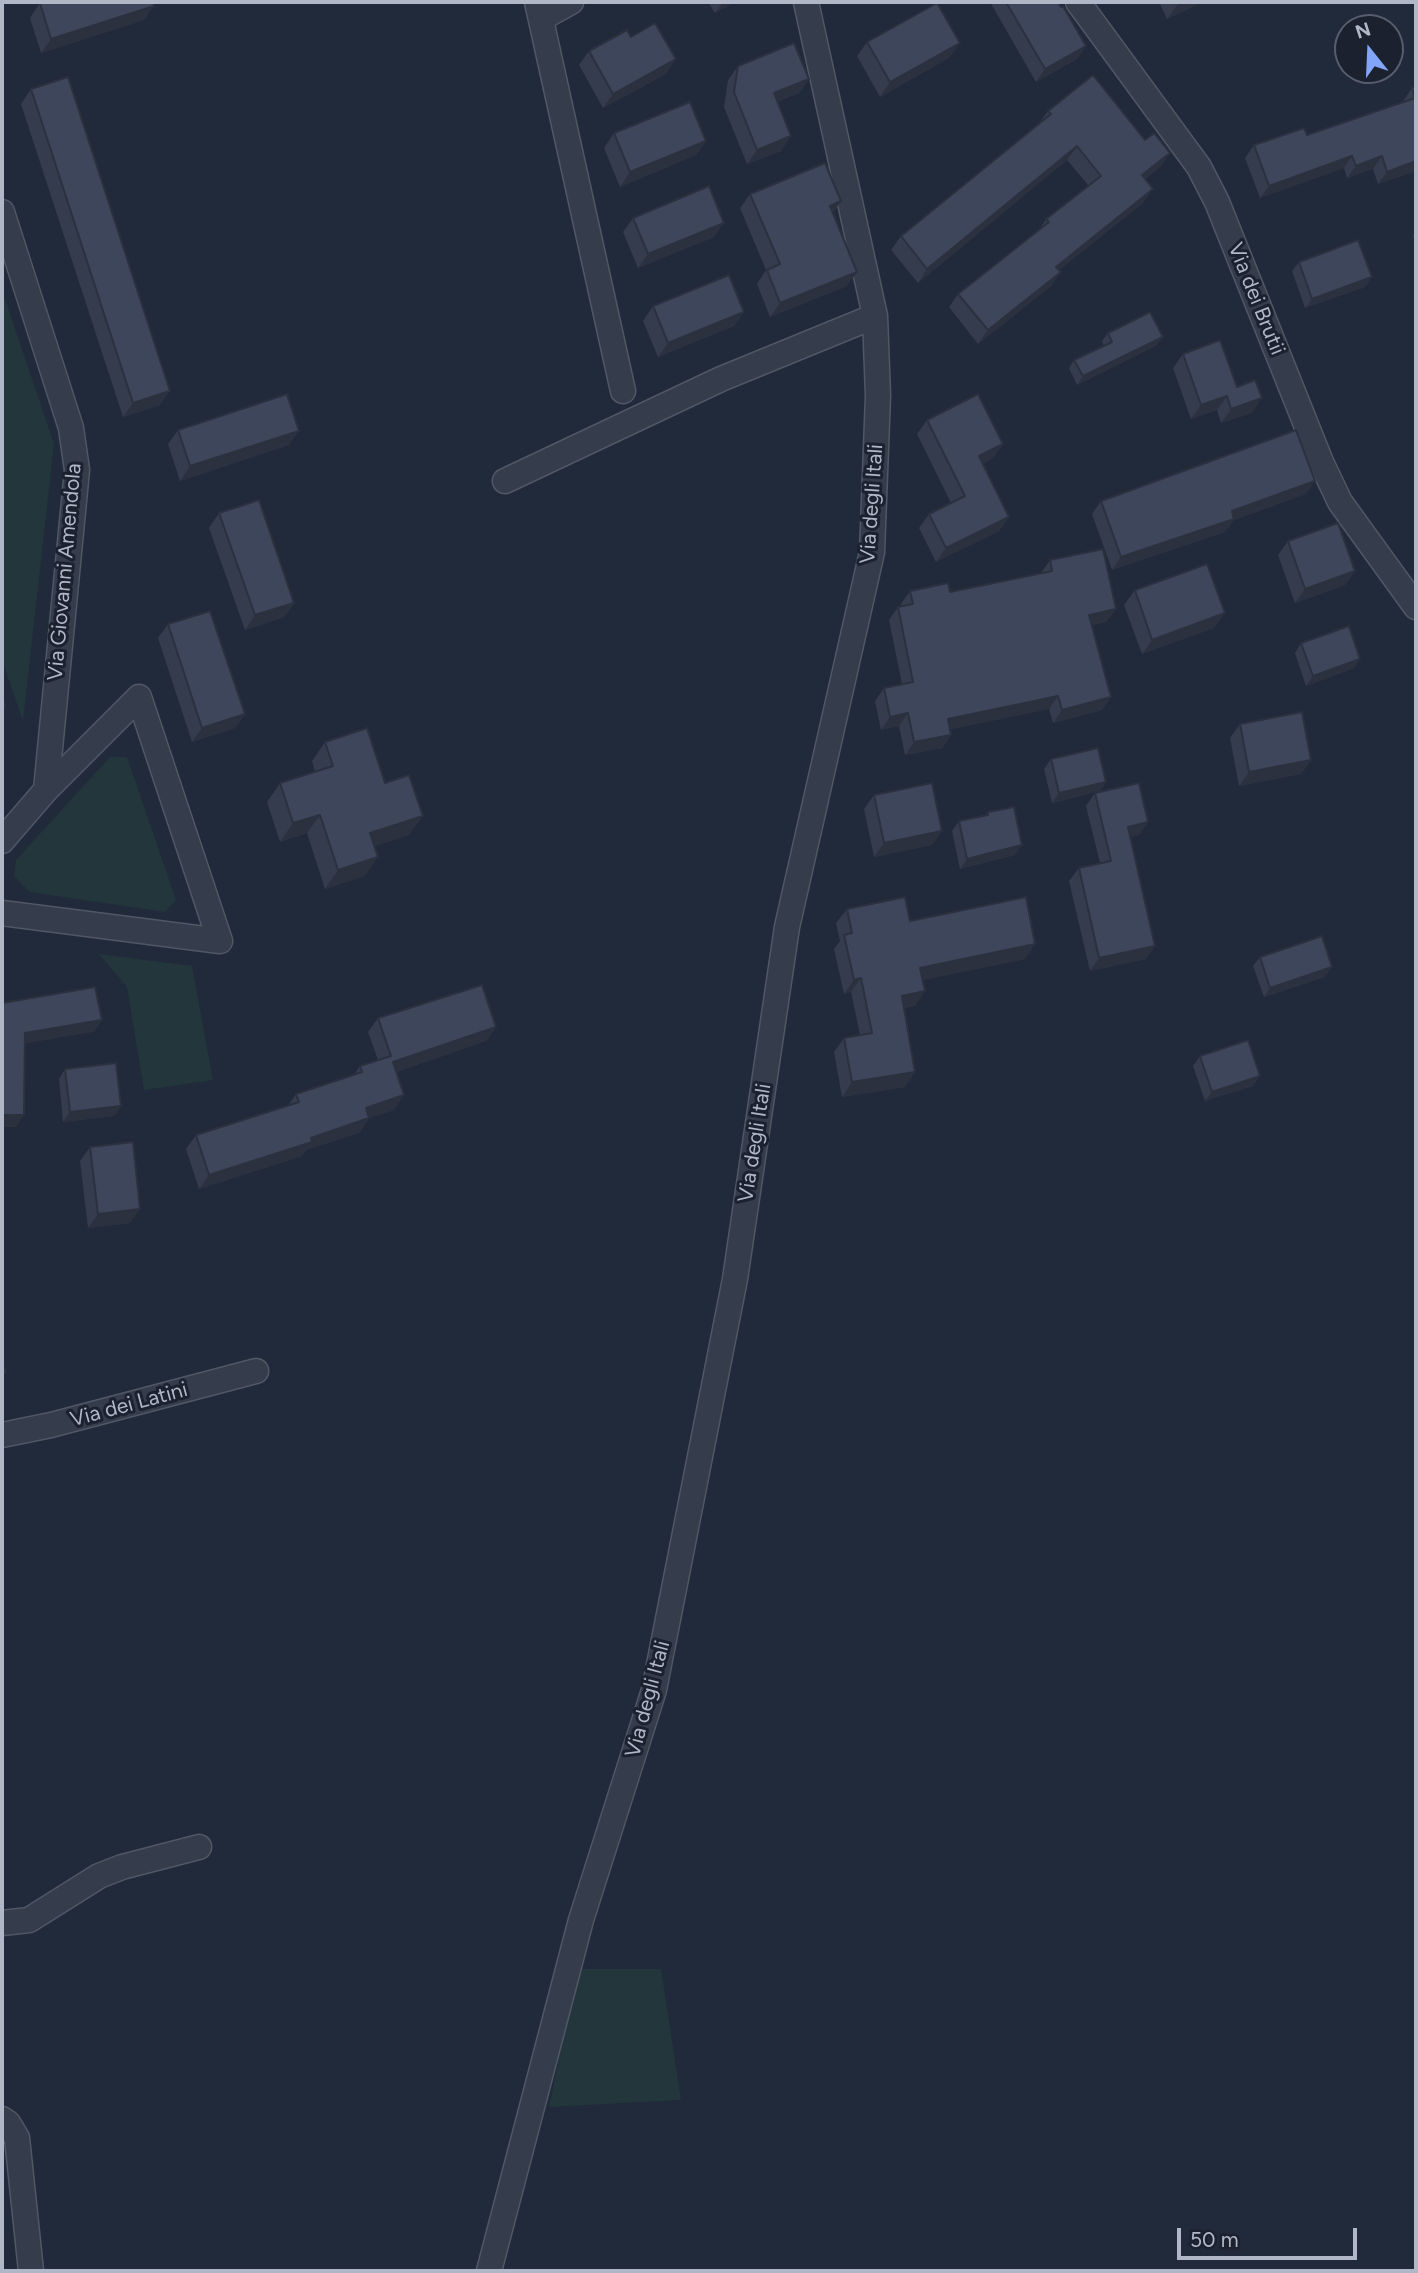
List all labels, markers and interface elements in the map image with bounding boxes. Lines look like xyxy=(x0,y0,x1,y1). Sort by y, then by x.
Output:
north arrow xyxy=(1334,14,1404,84)
text: N xyxy=(1352,17,1374,44)
street label: Via dei Brutii xyxy=(1222,239,1290,359)
street label: Via degli Itali xyxy=(855,443,889,565)
street label: Via Giovanni Amendola xyxy=(43,462,87,682)
street label: Via degli Itali xyxy=(733,1082,777,1204)
street label: Via dei Latini xyxy=(68,1377,190,1433)
street label: Via degli Itali xyxy=(620,1638,676,1760)
scale bar xyxy=(1180,2214,1360,2258)
text: 50 m xyxy=(1190,2227,1239,2252)

